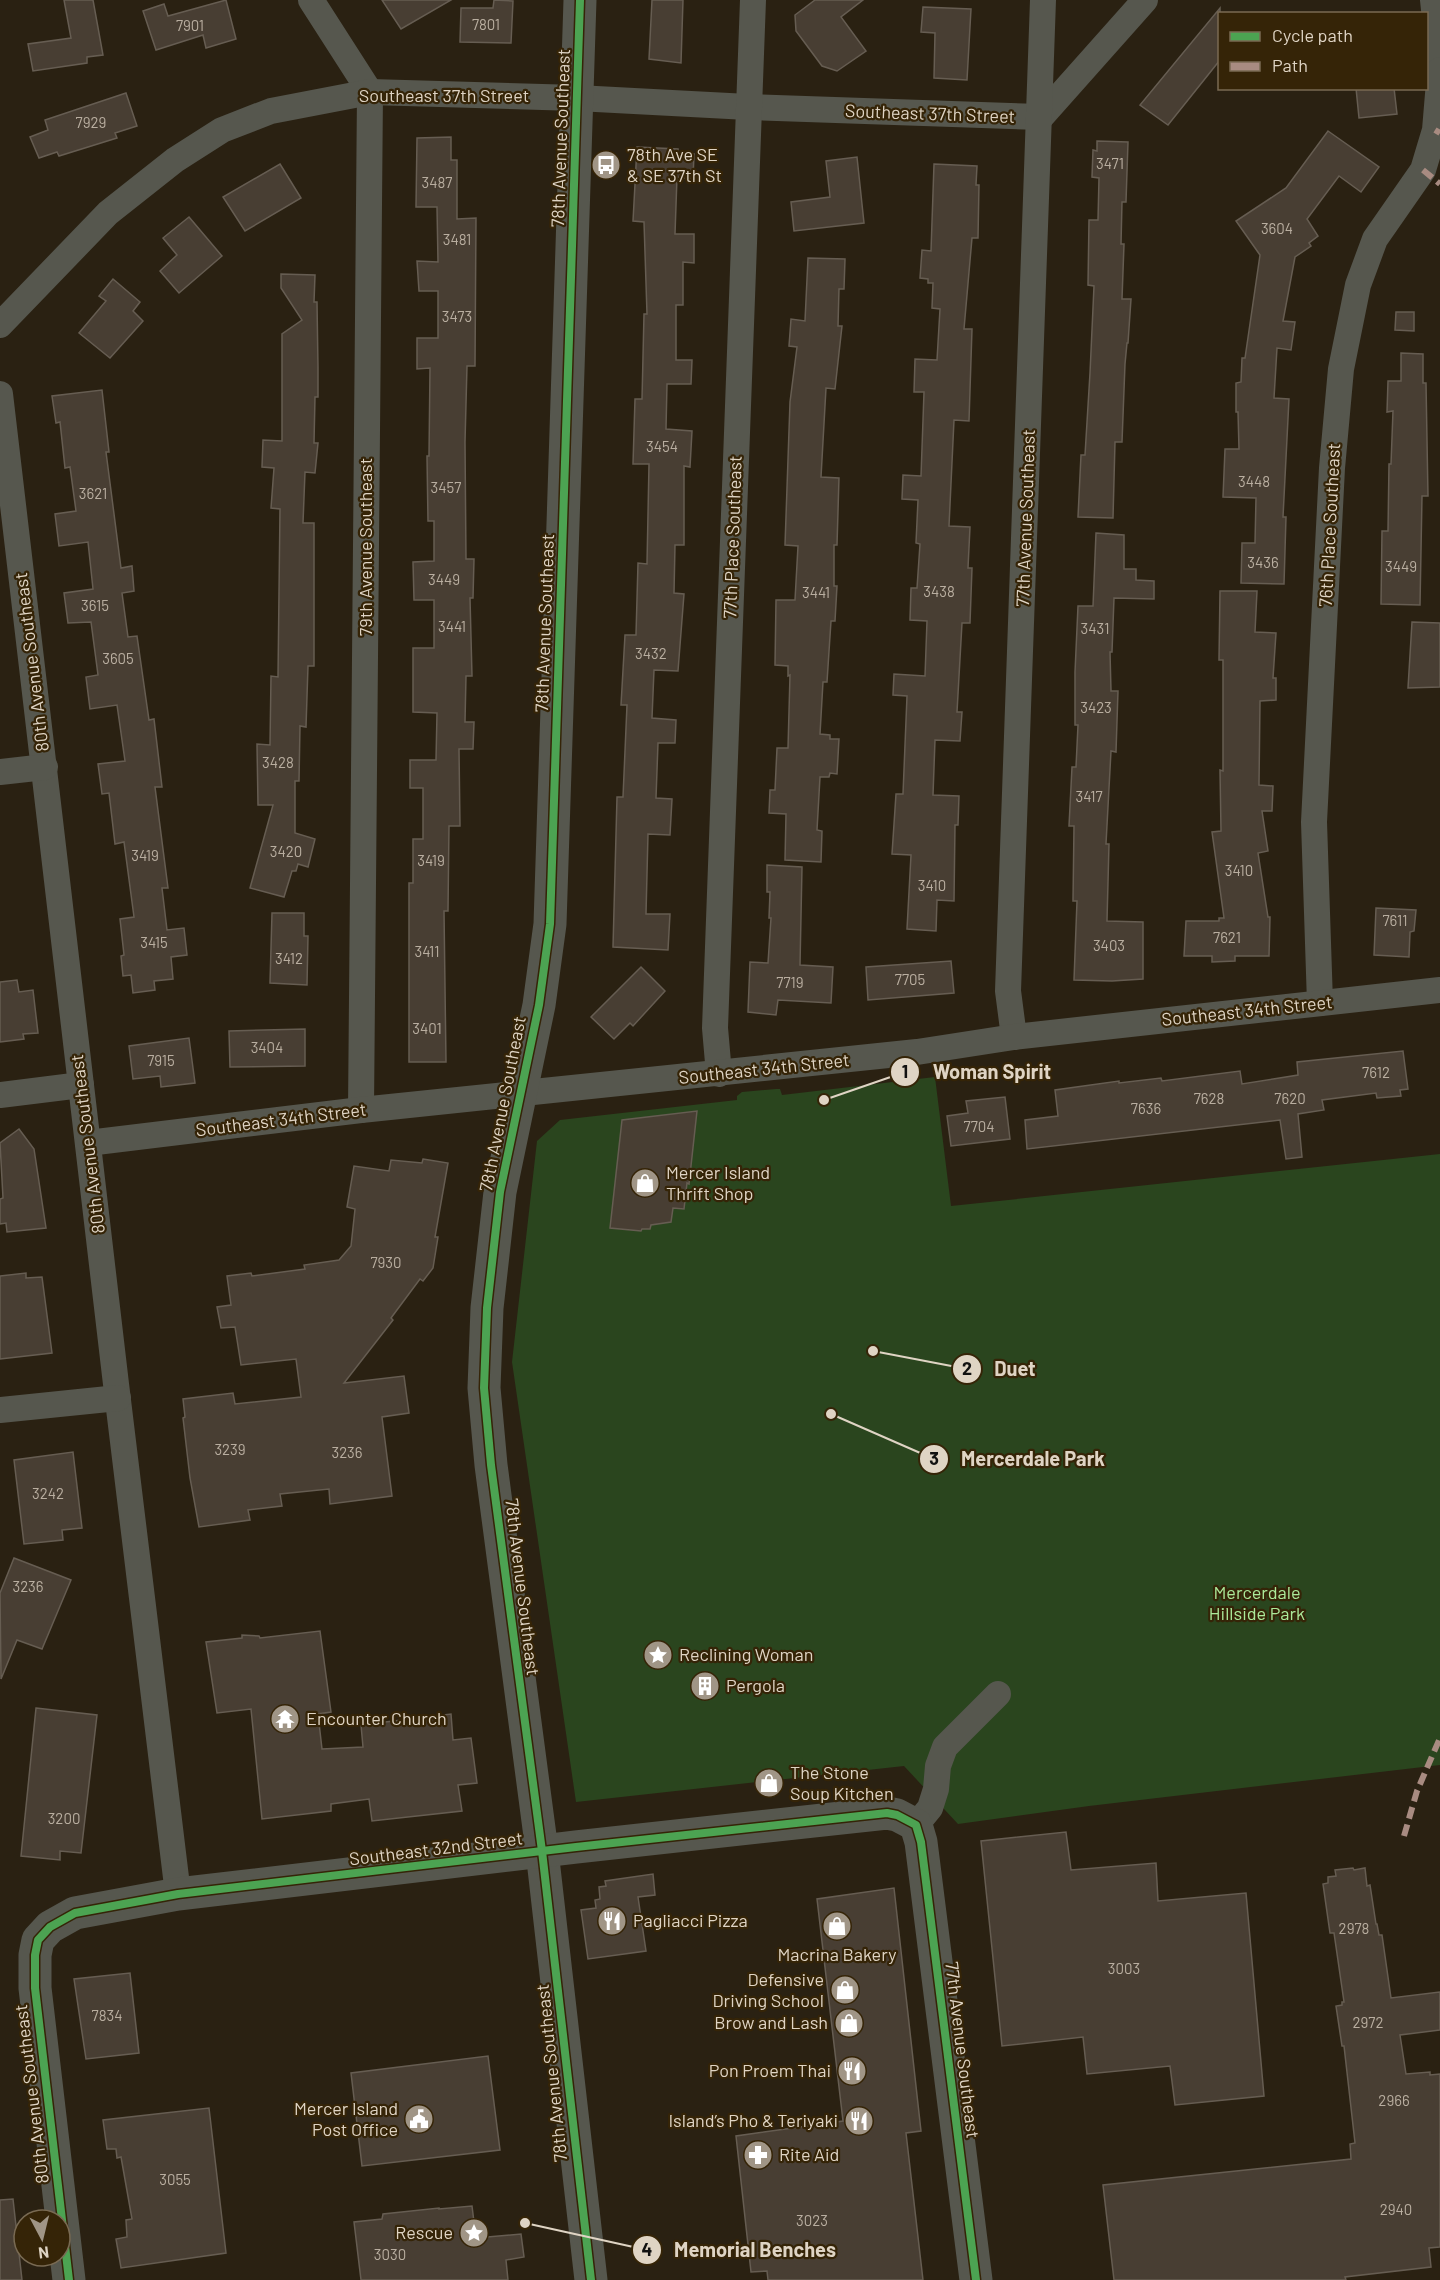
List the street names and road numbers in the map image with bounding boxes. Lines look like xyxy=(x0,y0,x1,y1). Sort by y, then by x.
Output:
street label: 78th Avenue Southeast xyxy=(546,48,574,228)
street label: Southeast 37th Street xyxy=(359,84,529,106)
street label: Southeast 37th Street xyxy=(845,99,1016,127)
street label: 77th Avenue Southeast xyxy=(1011,429,1039,607)
street label: 76th Place Southeast xyxy=(1314,442,1344,607)
street label: 77th Place Southeast xyxy=(718,455,746,619)
street label: 79th Avenue Southeast xyxy=(354,458,376,636)
street label: 78th Avenue Southeast xyxy=(530,533,558,713)
street label: 80th Avenue Southeast xyxy=(9,571,53,753)
street label: Southeast 34th Street xyxy=(1160,990,1333,1030)
street label: 78th Avenue Southeast xyxy=(474,1014,530,1194)
street label: Southeast 34th Street xyxy=(677,1048,850,1088)
street label: 80th Avenue Southeast xyxy=(65,1053,109,1235)
street label: Southeast 34th Street xyxy=(194,1098,367,1140)
street label: 78th Avenue Southeast xyxy=(501,1497,545,1677)
street label: Southeast 32nd Street xyxy=(348,1826,524,1870)
street label: 77th Avenue Southeast xyxy=(941,1960,985,2139)
street label: 78th Avenue Southeast xyxy=(531,1983,571,2163)
street label: 80th Avenue Southeast xyxy=(9,2003,53,2185)

